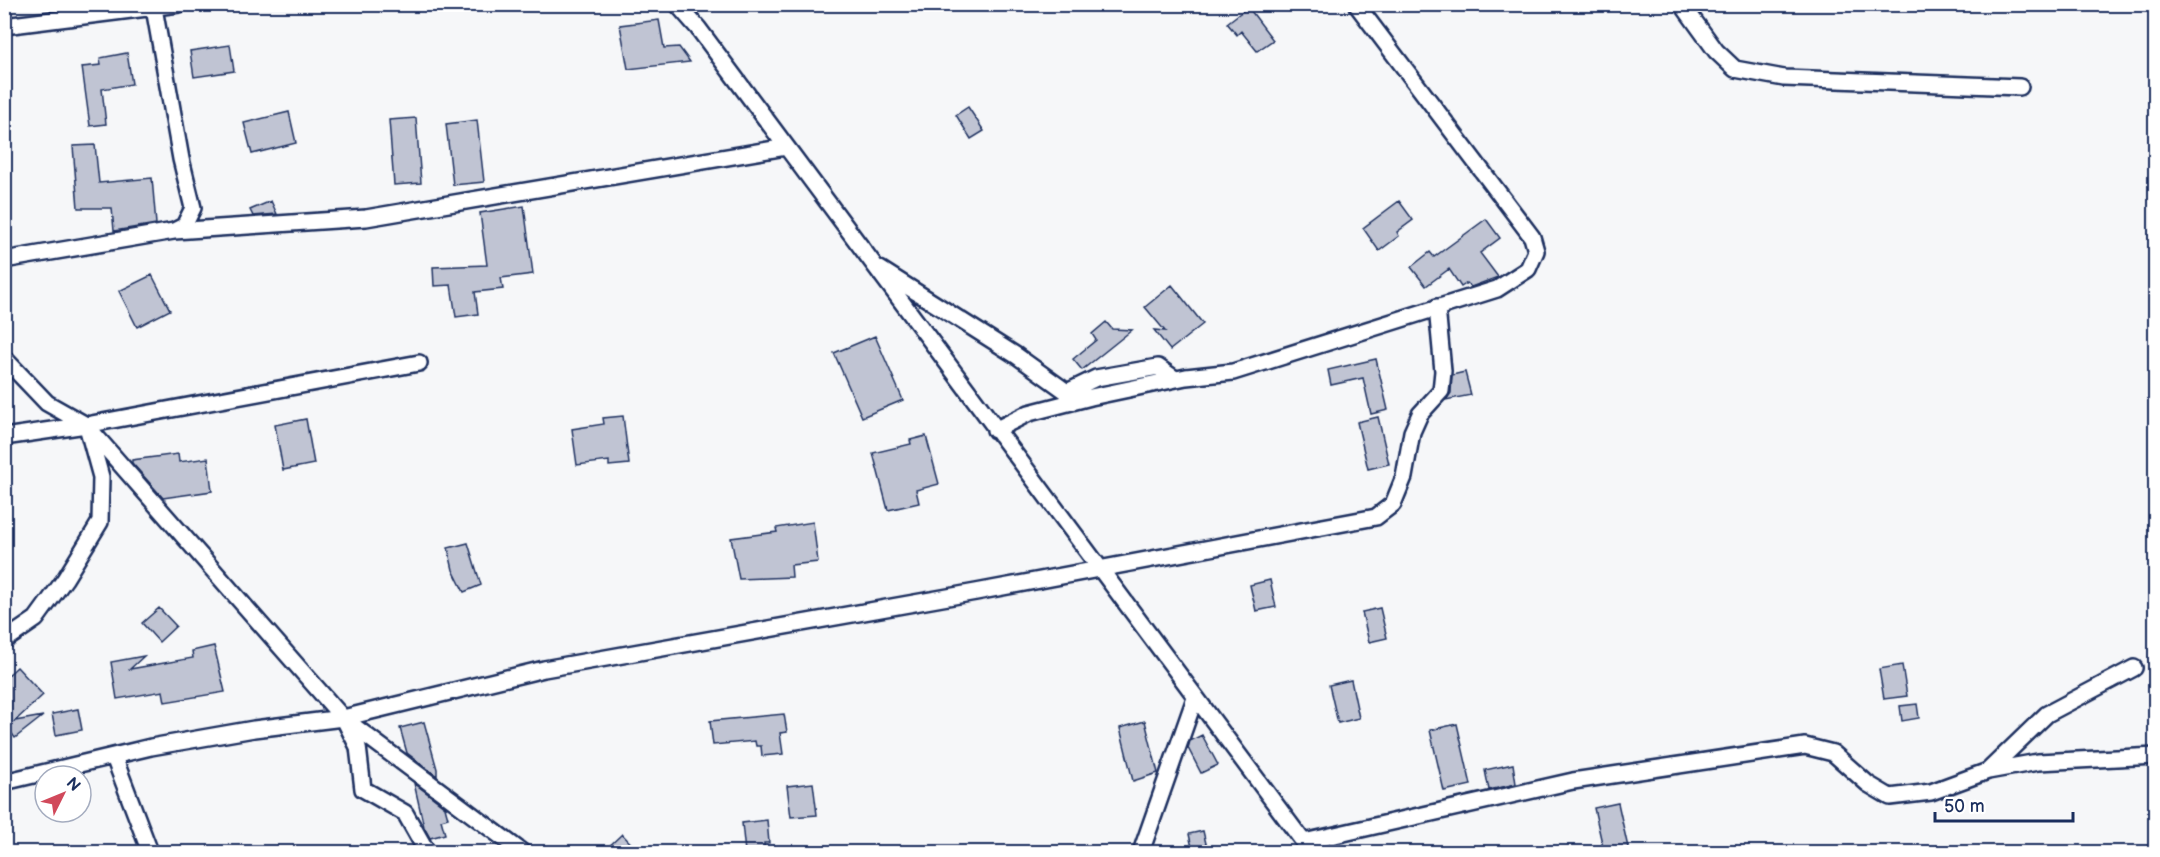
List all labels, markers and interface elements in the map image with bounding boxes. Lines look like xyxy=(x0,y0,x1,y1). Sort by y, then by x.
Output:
north arrow xyxy=(33,764,93,824)
text: N xyxy=(62,774,84,796)
scale bar xyxy=(1935,785,2073,823)
text: 50 m xyxy=(1944,796,1985,817)

